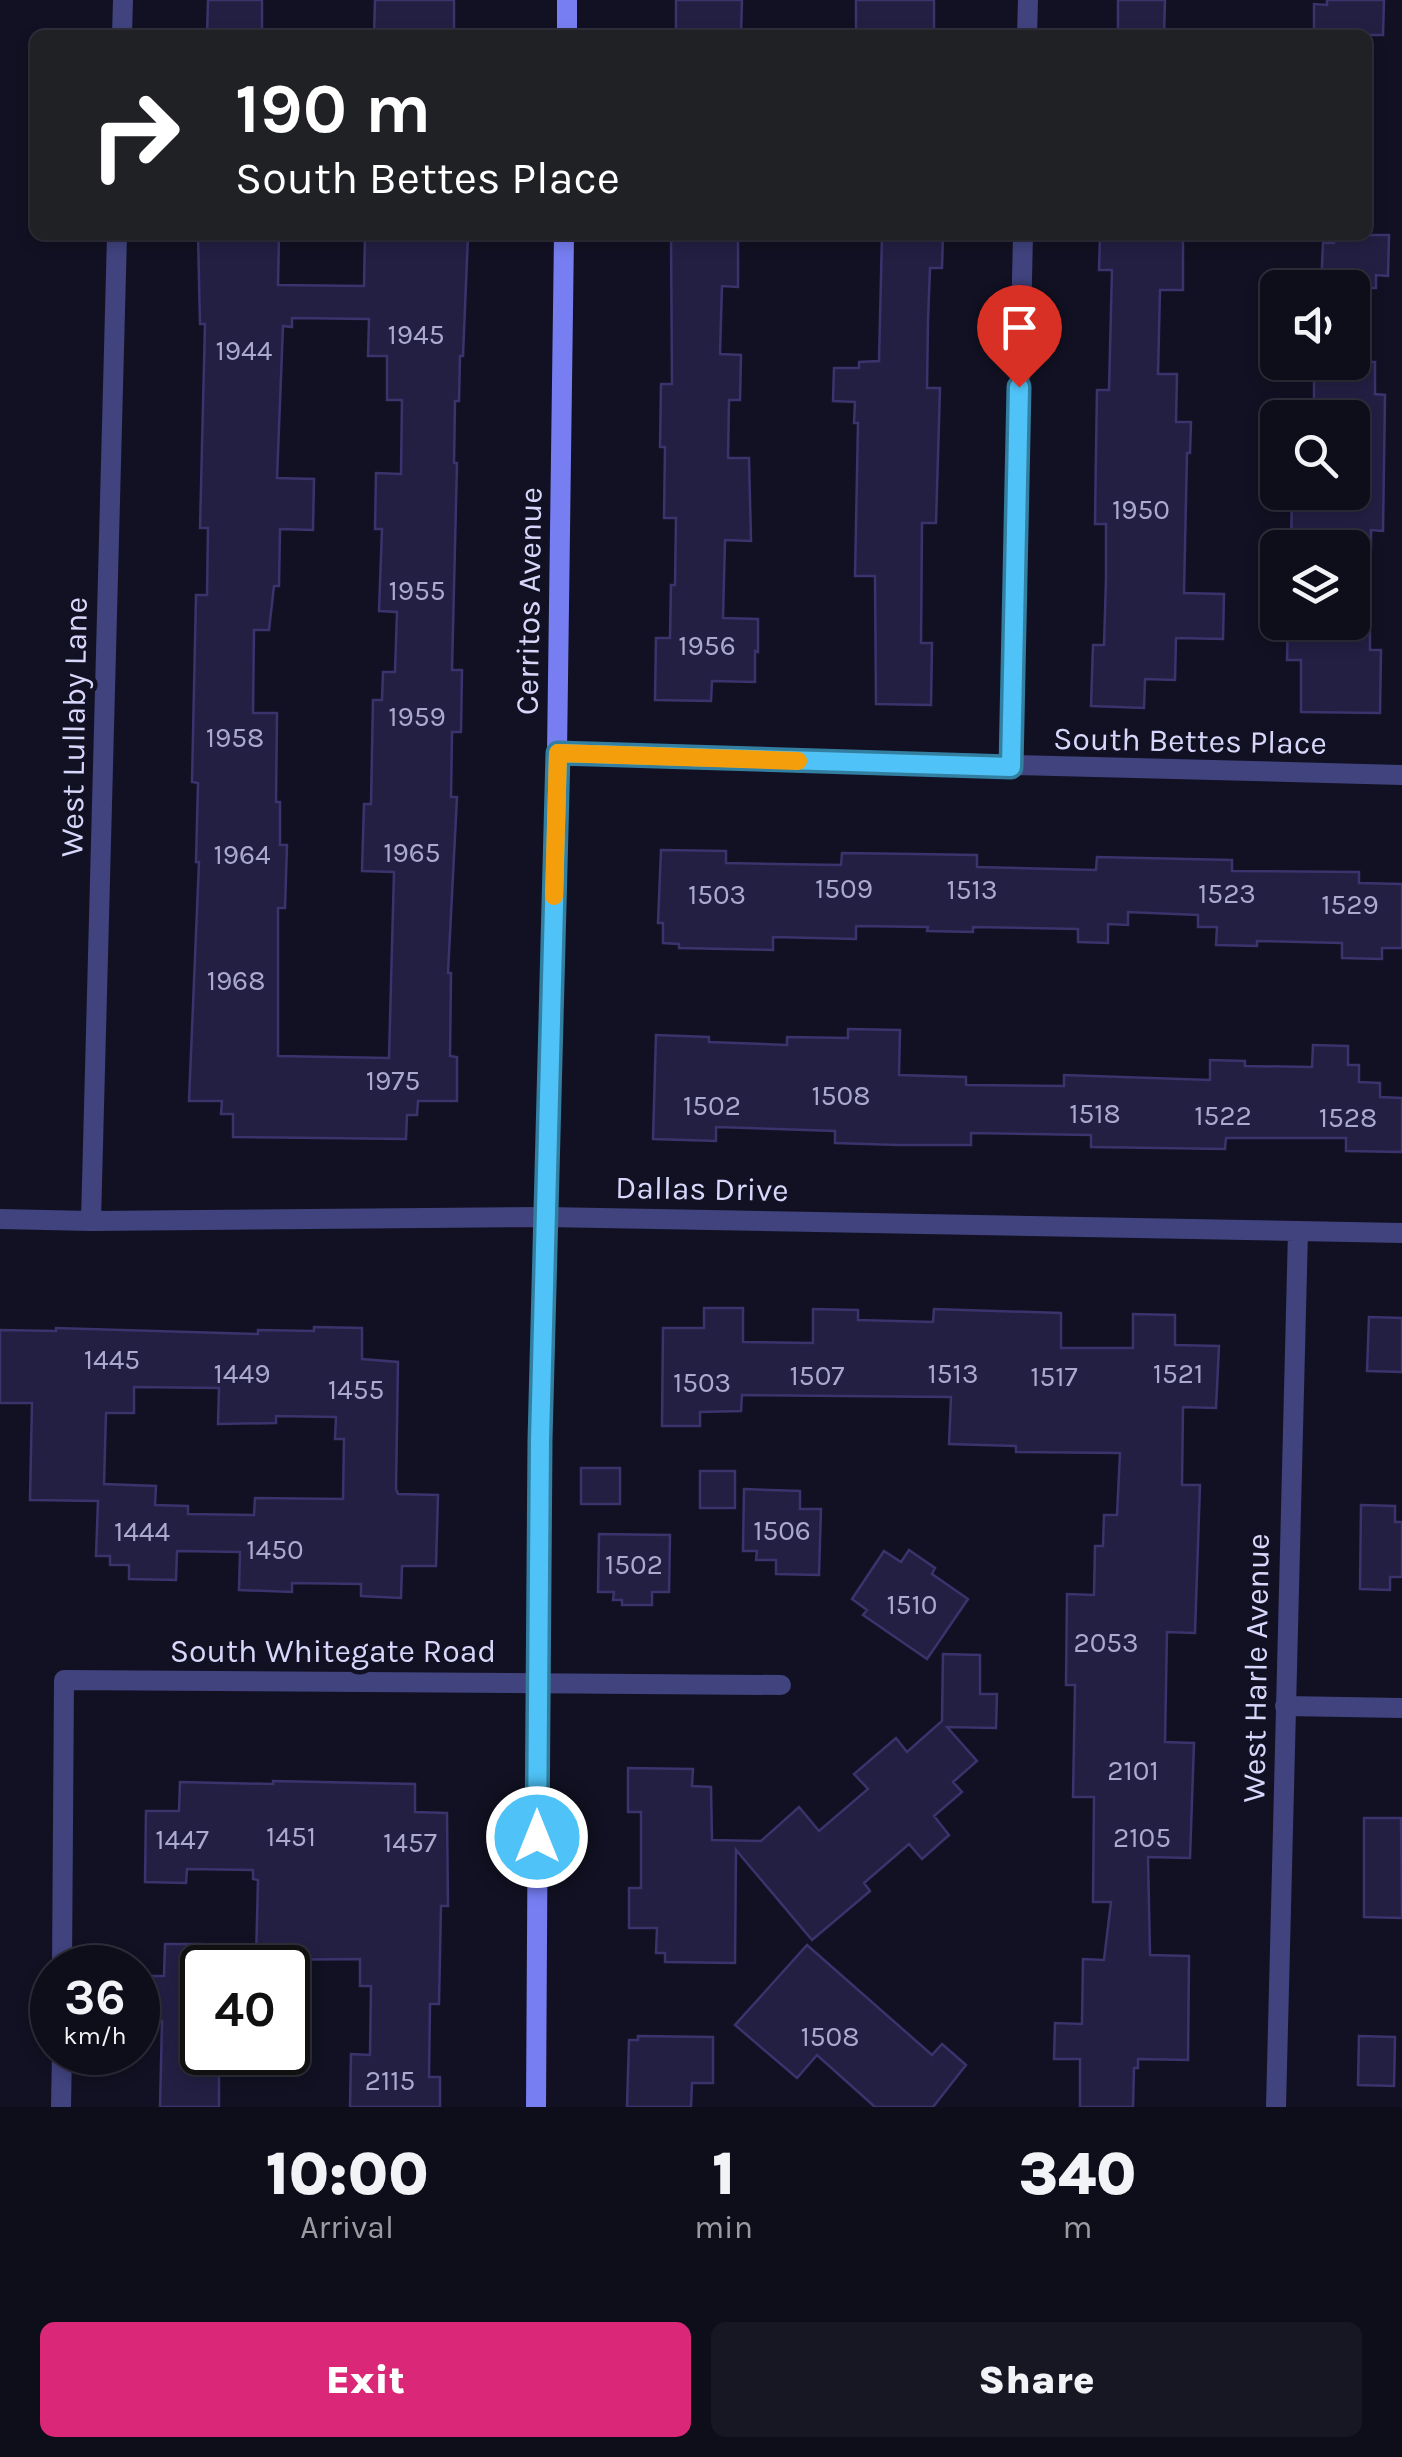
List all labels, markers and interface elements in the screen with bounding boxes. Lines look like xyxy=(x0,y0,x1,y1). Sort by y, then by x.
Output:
text: 190 m xyxy=(235,68,431,150)
icon: right xyxy=(70,70,200,200)
text: South Bettes Place xyxy=(235,152,620,204)
map controls xyxy=(1260,270,1370,640)
button: sound xyxy=(1260,270,1370,380)
pin xyxy=(977,285,1062,388)
icon: arrive xyxy=(992,300,1047,355)
house number: 1945 xyxy=(388,318,444,351)
house number: 1944 xyxy=(216,334,273,367)
button: search xyxy=(1260,400,1370,510)
street label: Cerritos Avenue xyxy=(509,487,549,715)
house number: 1950 xyxy=(1112,493,1170,526)
button: layers xyxy=(1260,530,1370,640)
house number: 1955 xyxy=(388,574,446,607)
street label: West Lullaby Lane xyxy=(53,597,95,857)
house number: 1956 xyxy=(678,629,736,662)
house number: 1959 xyxy=(388,700,446,733)
street label: South Bettes Place xyxy=(1053,720,1327,762)
house number: 1958 xyxy=(206,721,264,754)
house number: 1965 xyxy=(383,836,441,869)
house number: 1964 xyxy=(213,838,271,871)
house number: 1509 xyxy=(815,872,873,905)
house number: 1513 xyxy=(947,873,997,906)
house number: 1523 xyxy=(1198,877,1256,910)
house number: 1503 xyxy=(688,878,746,911)
house number: 1529 xyxy=(1321,888,1379,921)
house number: 1968 xyxy=(207,964,265,997)
house number: 1975 xyxy=(366,1064,420,1097)
house number: 1508 xyxy=(812,1079,870,1112)
house number: 1502 xyxy=(683,1089,741,1122)
house number: 1518 xyxy=(1069,1097,1121,1130)
house number: 1522 xyxy=(1194,1099,1252,1132)
house number: 1528 xyxy=(1319,1101,1377,1134)
street label: Dallas Drive xyxy=(615,1169,789,1209)
house number: 1445 xyxy=(84,1343,140,1376)
house number: 1449 xyxy=(214,1357,270,1390)
house number: 1513 xyxy=(928,1357,978,1390)
house number: 1521 xyxy=(1153,1357,1203,1390)
house number: 1507 xyxy=(790,1359,844,1392)
house number: 1517 xyxy=(1030,1360,1078,1393)
house number: 1503 xyxy=(673,1366,731,1399)
house number: 1455 xyxy=(328,1373,384,1406)
house number: 1506 xyxy=(753,1514,811,1547)
house number: 1444 xyxy=(114,1515,170,1548)
house number: 1450 xyxy=(246,1533,304,1566)
street label: West Harle Avenue xyxy=(1235,1533,1277,1803)
house number: 1502 xyxy=(605,1548,663,1581)
house number: 1510 xyxy=(887,1588,937,1621)
house number: 2053 xyxy=(1073,1626,1139,1659)
street label: South Whitegate Road xyxy=(170,1633,496,1670)
house number: 2101 xyxy=(1107,1754,1159,1787)
position arrow xyxy=(485,1785,589,1889)
house number: 1451 xyxy=(266,1820,316,1853)
house number: 2105 xyxy=(1113,1821,1171,1854)
house number: 1447 xyxy=(155,1823,209,1856)
house number: 1457 xyxy=(383,1826,437,1859)
speed limit sign: 40 xyxy=(180,1945,310,2075)
text: 36 xyxy=(64,1968,126,2027)
house number: 1508 xyxy=(801,2020,859,2053)
text: km/h xyxy=(63,2021,127,2050)
house number: 2115 xyxy=(365,2064,415,2097)
text: 10:00 xyxy=(266,2139,429,2209)
text: 1 xyxy=(712,2139,735,2209)
text: 340 xyxy=(1019,2139,1136,2209)
text: Arrival xyxy=(300,2209,394,2246)
text: min xyxy=(694,2209,753,2246)
text: m xyxy=(1063,2209,1092,2246)
button: Exit xyxy=(40,2322,691,2437)
button: Share xyxy=(711,2322,1362,2437)

